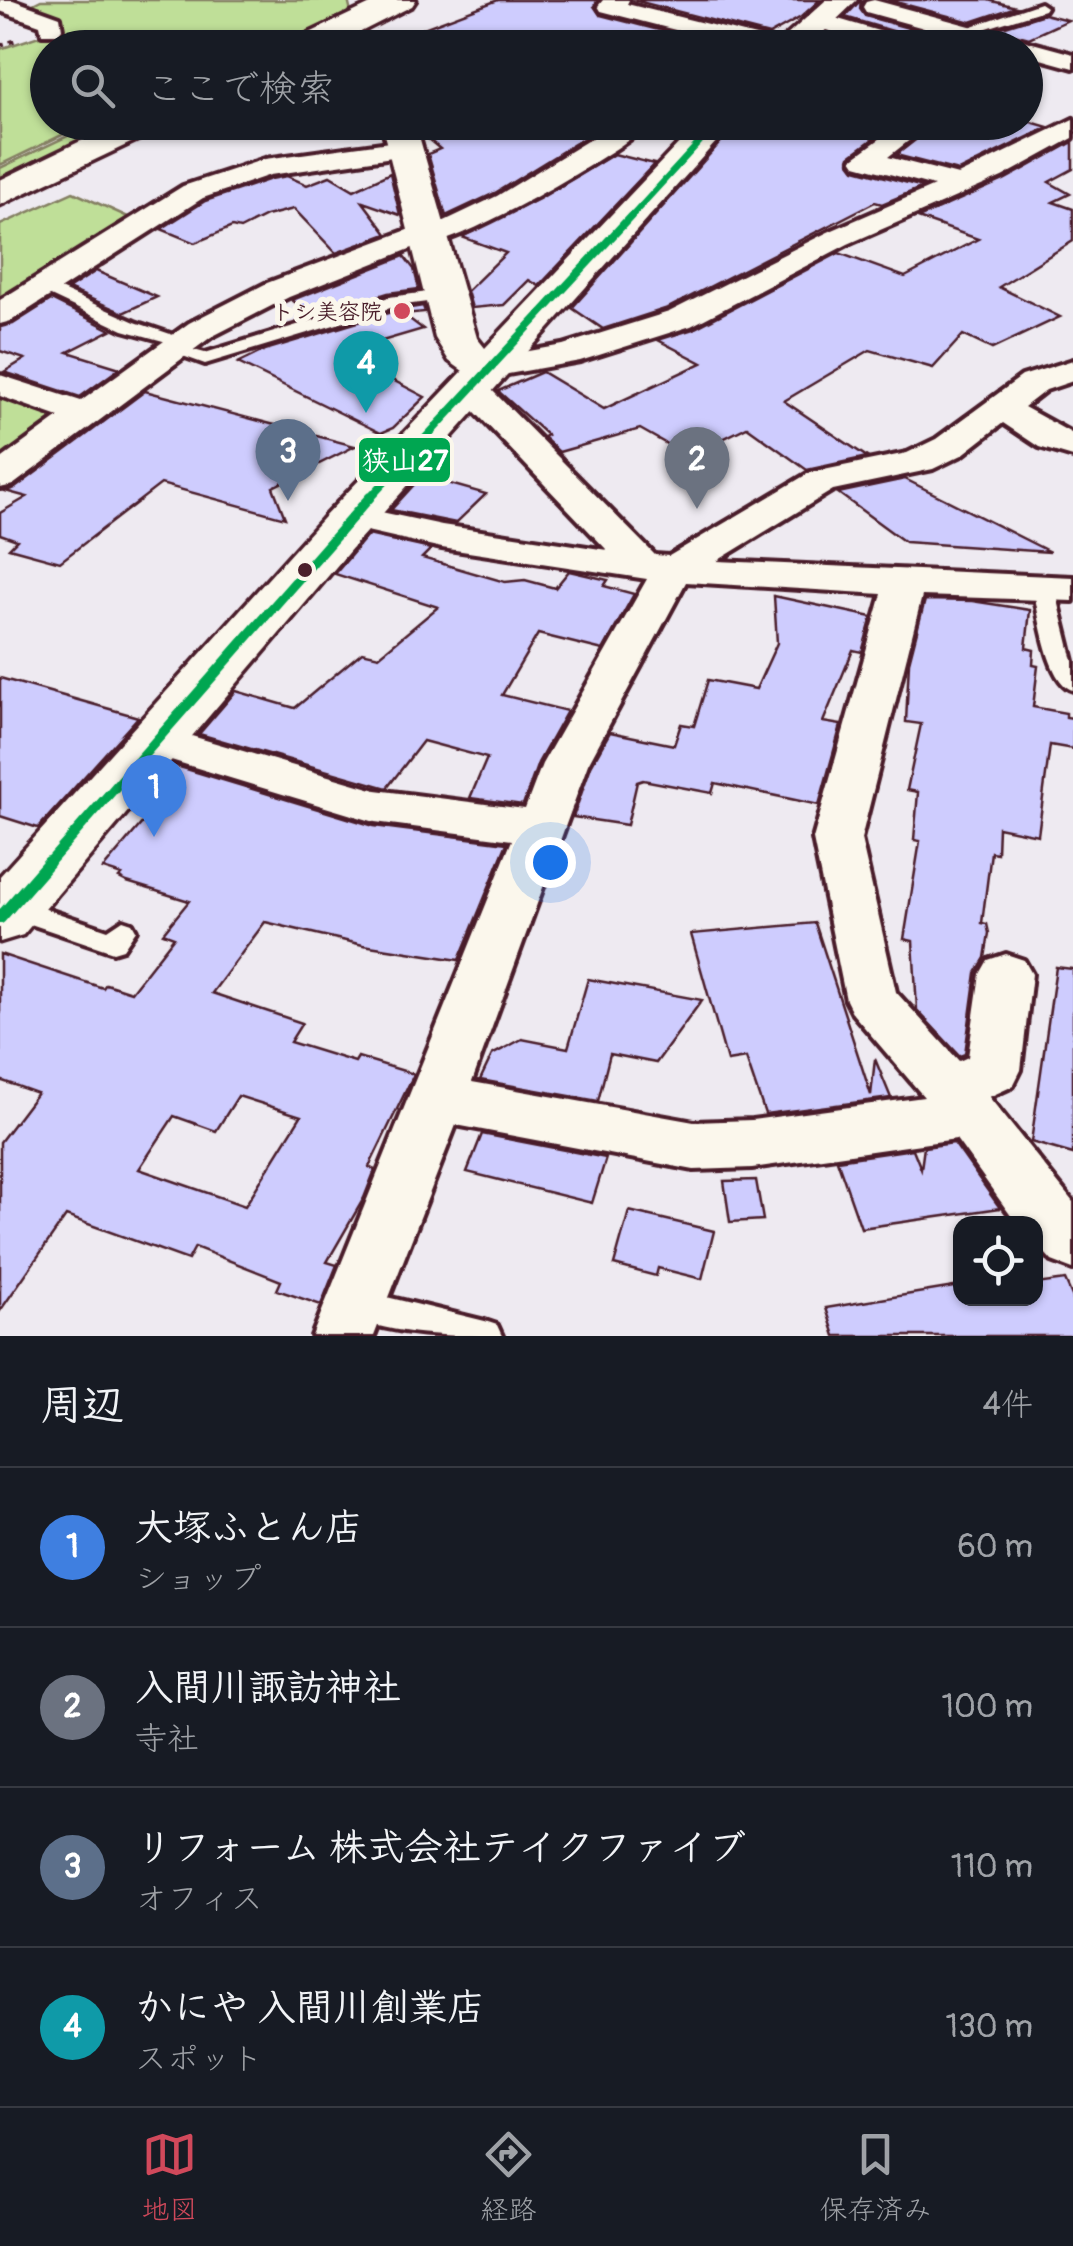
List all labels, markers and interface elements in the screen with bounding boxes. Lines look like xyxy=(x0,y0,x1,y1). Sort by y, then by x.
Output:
search box xyxy=(30,30,1043,140)
icon: search xyxy=(65,58,120,113)
text: ここで検索 xyxy=(145,65,335,113)
place label: トシ美容院 xyxy=(272,298,382,326)
marker: トシ美容院 xyxy=(391,300,413,322)
pin: 4 xyxy=(334,330,398,413)
pin: 3 xyxy=(256,418,320,501)
pin: 2 xyxy=(664,426,730,509)
line badge: 狭山27 xyxy=(357,436,452,484)
text: 狭山27 xyxy=(362,444,448,479)
unlabelled marker xyxy=(295,560,315,580)
pin: 1 xyxy=(122,754,186,837)
your location xyxy=(525,837,576,888)
map controls xyxy=(953,1216,1043,1306)
button: locate xyxy=(953,1216,1043,1306)
text: 周辺 xyxy=(40,1380,124,1432)
text: 4件 xyxy=(982,1385,1033,1425)
text: 大塚ふとん店 xyxy=(135,1504,363,1552)
text: 1 xyxy=(66,1527,79,1567)
text: 60 m xyxy=(957,1527,1033,1567)
text: ショップ xyxy=(135,1559,262,1599)
text: 入間川諏訪神社 xyxy=(135,1664,401,1712)
text: 2 xyxy=(64,1687,81,1727)
text: 100 m xyxy=(941,1687,1033,1727)
text: 寺社 xyxy=(135,1719,199,1759)
text: リフォーム 株式会社テイクファイブ xyxy=(135,1824,746,1872)
text: 3 xyxy=(64,1847,81,1887)
text: 110 m xyxy=(951,1847,1033,1887)
text: オフィス xyxy=(135,1879,263,1919)
text: かにや 入間川創業店 xyxy=(135,1984,485,2032)
text: 4 xyxy=(63,2007,82,2047)
text: 130 m xyxy=(945,2007,1033,2047)
text: スポット xyxy=(135,2039,263,2079)
tab: 地図 xyxy=(141,2127,198,2228)
tab: 経路 xyxy=(480,2127,537,2228)
tab: 保存済み xyxy=(819,2127,932,2228)

